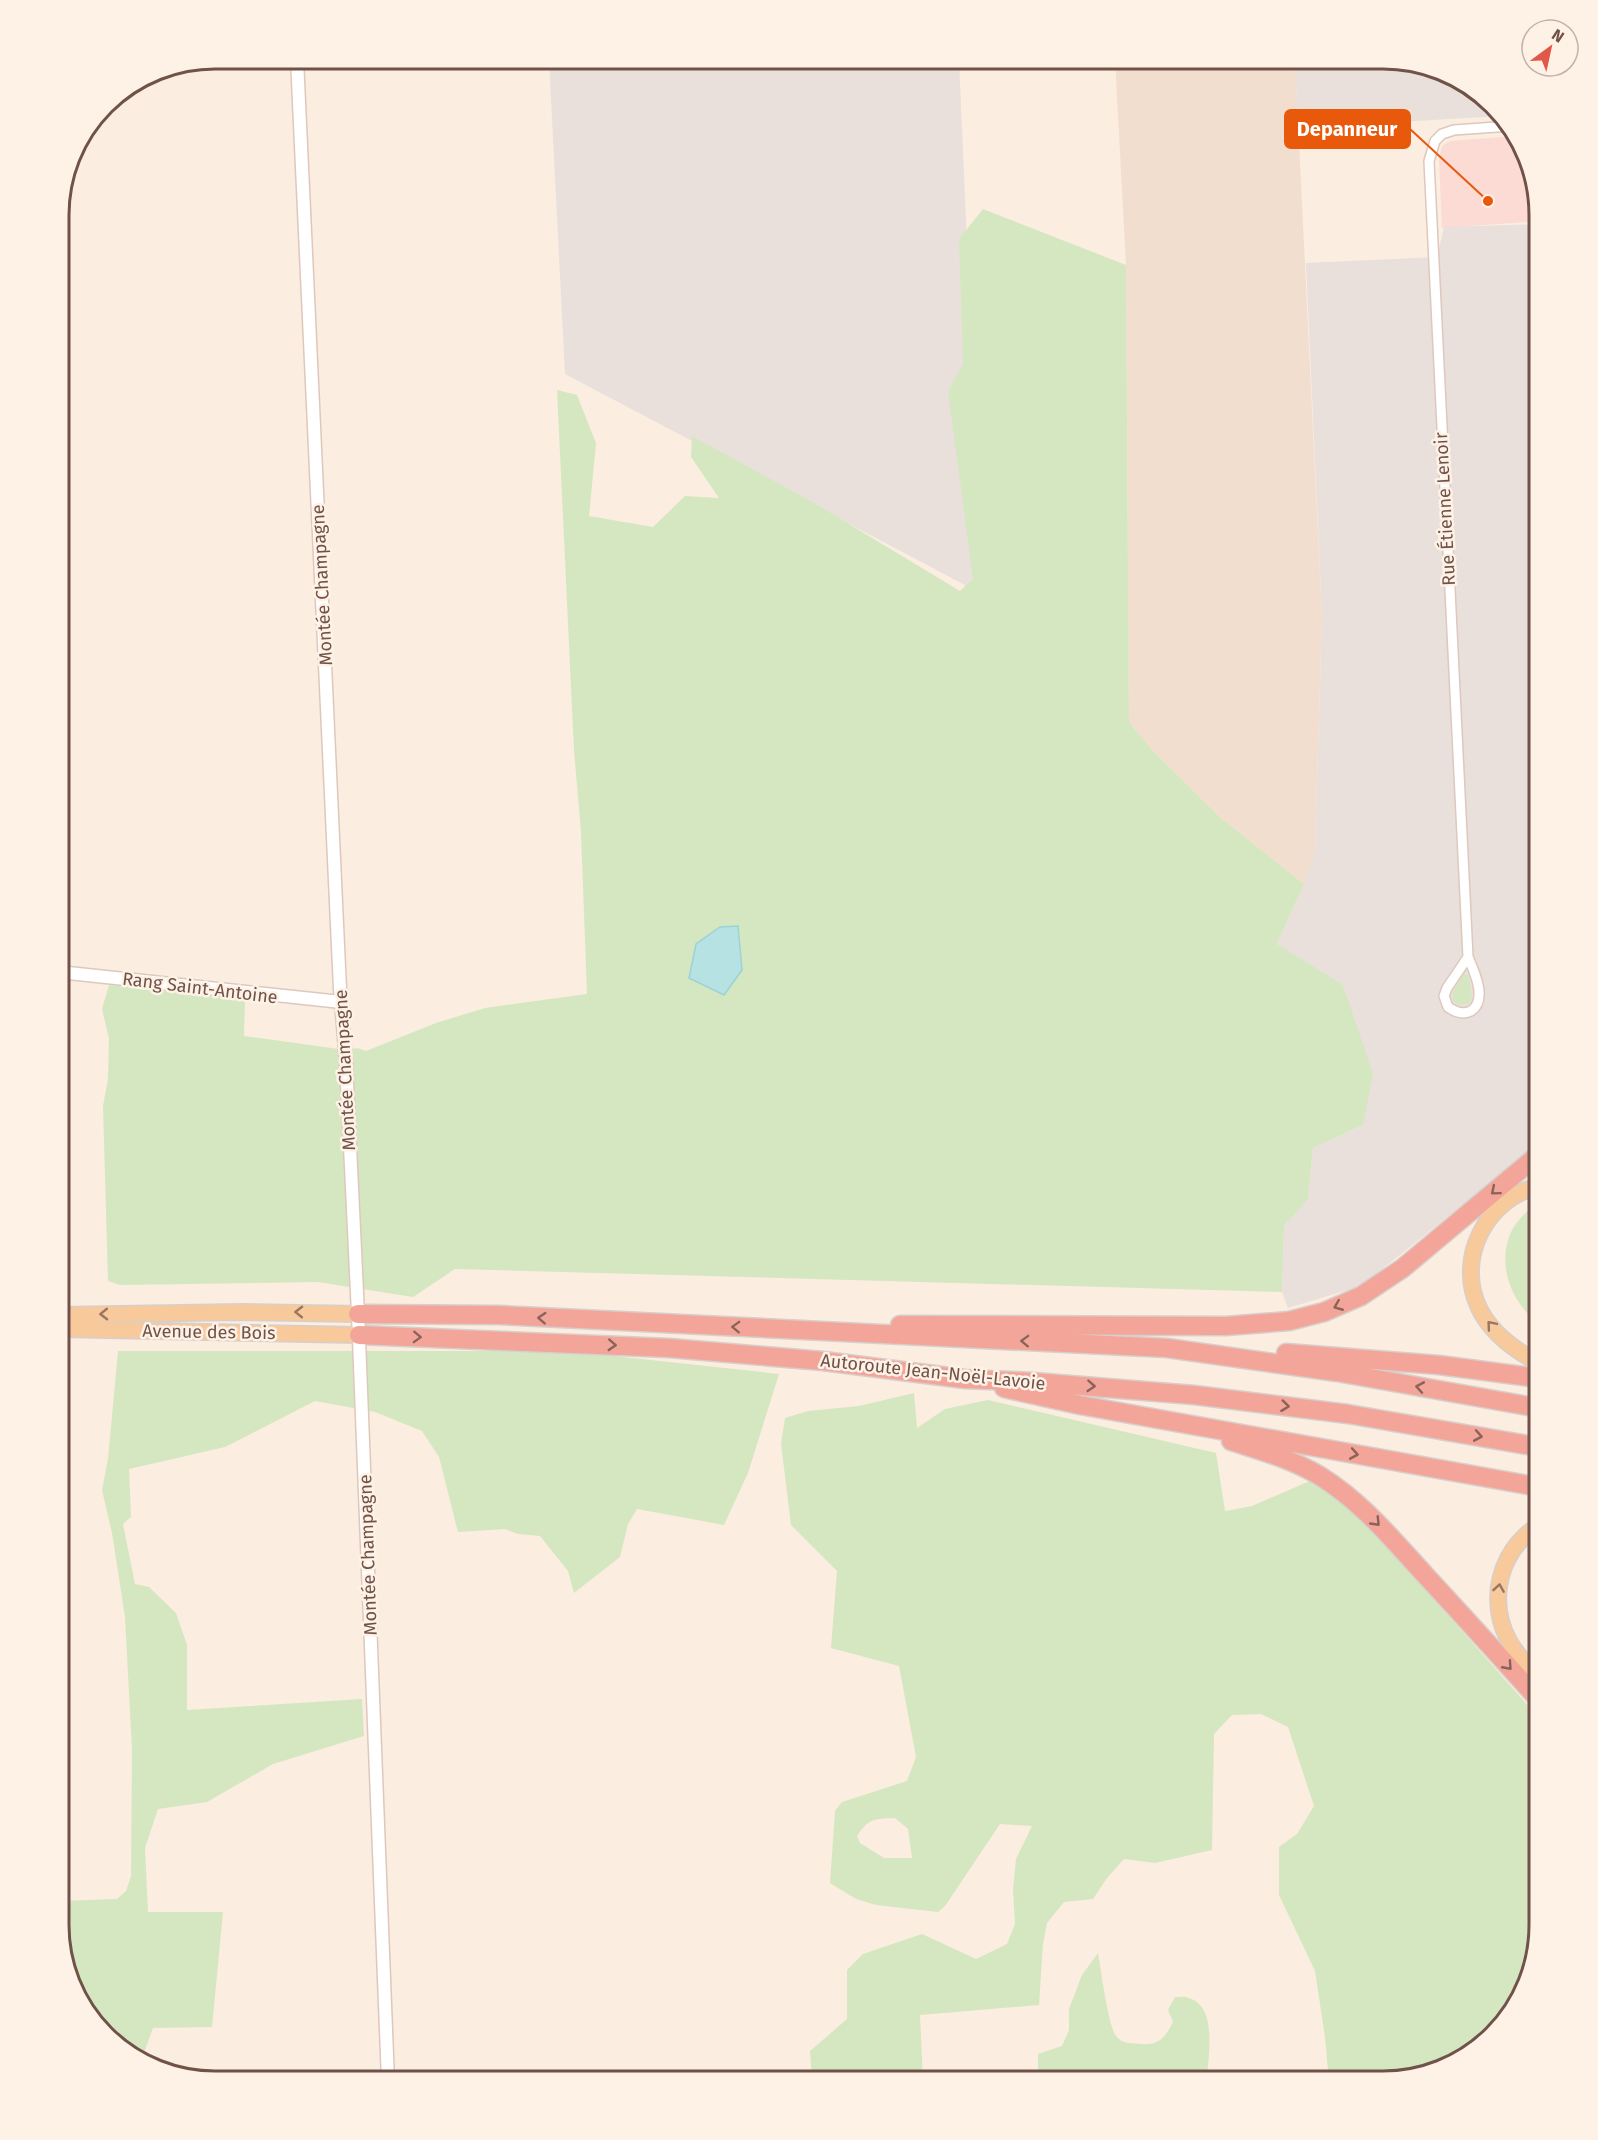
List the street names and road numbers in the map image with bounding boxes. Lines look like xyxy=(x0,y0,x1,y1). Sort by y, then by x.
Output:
street label: Rue Étienne Lenoir xyxy=(1429,432,1460,586)
street label: Montée Champagne xyxy=(307,504,337,666)
street label: Rang Saint-Antoine xyxy=(121,968,279,1008)
street label: Montée Champagne xyxy=(330,989,360,1151)
street label: Avenue des Bois xyxy=(142,1320,276,1344)
street label: Autoroute Jean-Noël-Lavoie xyxy=(820,1349,1046,1395)
street label: Montée Champagne xyxy=(354,1474,382,1636)

